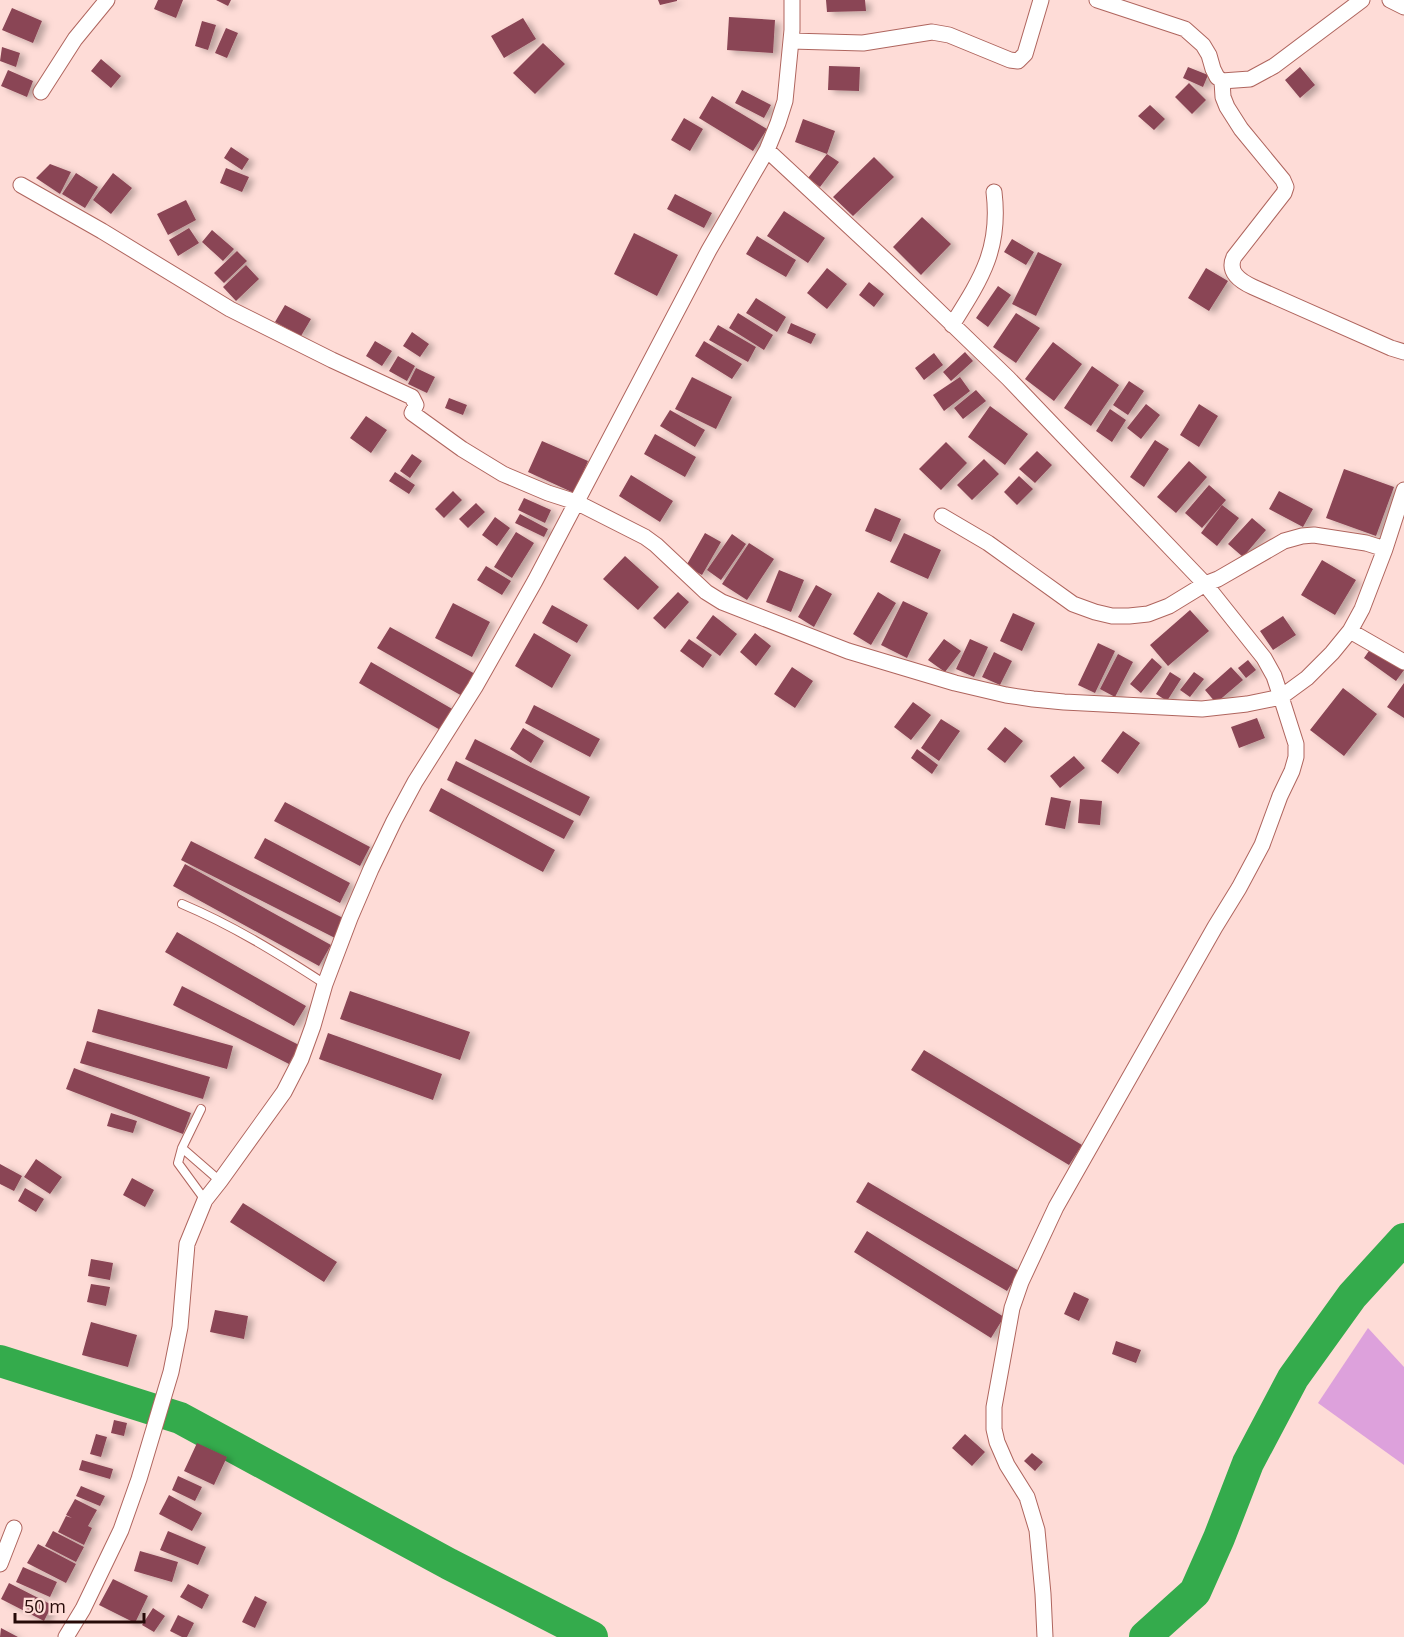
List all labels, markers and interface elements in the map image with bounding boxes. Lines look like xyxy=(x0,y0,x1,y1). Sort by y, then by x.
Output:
scale bar xyxy=(15,1586,144,1624)
text: 50 m xyxy=(24,1594,66,1618)

